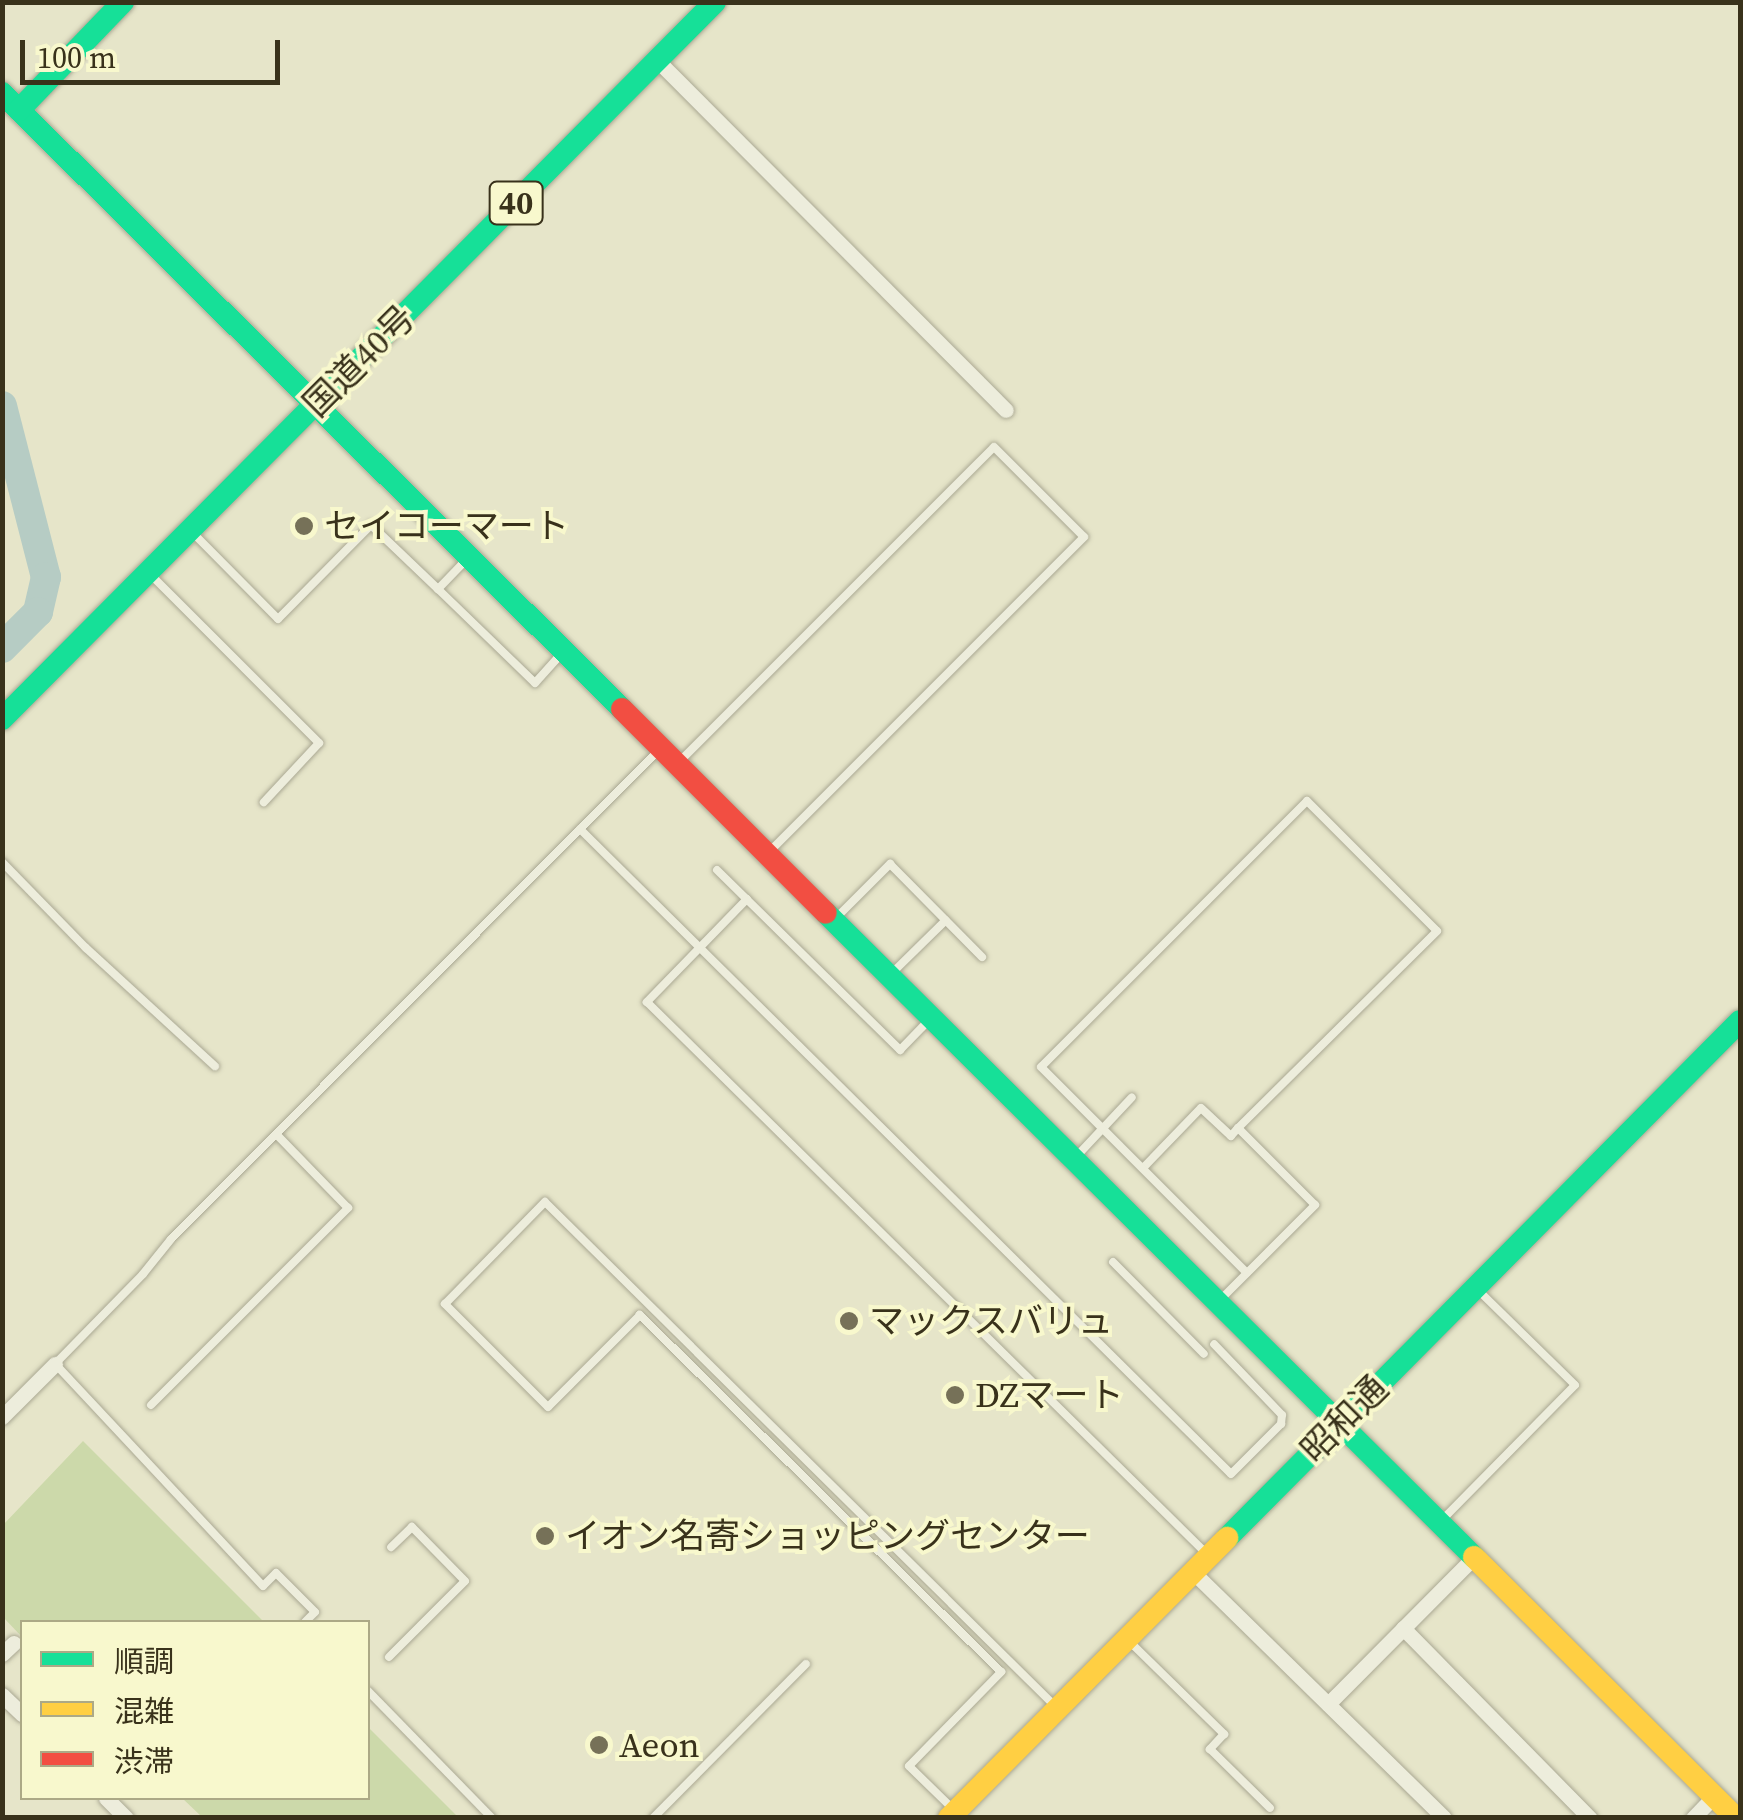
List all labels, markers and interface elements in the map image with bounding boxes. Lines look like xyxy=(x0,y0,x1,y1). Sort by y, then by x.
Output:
scale bar xyxy=(25,20,285,82)
text: 100 m xyxy=(37,37,116,78)
road number: 40 xyxy=(488,176,544,230)
street label: 国道40号 xyxy=(295,297,423,425)
place label: セイコーマート xyxy=(324,505,569,547)
marker: セイコーマート xyxy=(293,515,315,537)
place label: マックスバリュ xyxy=(869,1300,1114,1342)
marker: マックスバリュ xyxy=(838,1310,860,1332)
street label: 昭和通 xyxy=(1292,1367,1396,1471)
place label: DZマート xyxy=(975,1374,1124,1416)
marker: DZマート xyxy=(944,1384,966,1406)
place label: イオン名寄ショッピングセンター xyxy=(565,1515,1090,1557)
marker: イオン名寄ショッピングセンター xyxy=(534,1525,556,1547)
legend xyxy=(20,1620,370,1800)
text: 順調 xyxy=(114,1641,174,1682)
text: 混雑 xyxy=(114,1691,174,1732)
place label: Aeon xyxy=(619,1724,700,1766)
marker: Aeon xyxy=(588,1734,610,1756)
text: 渋滞 xyxy=(114,1741,174,1782)

